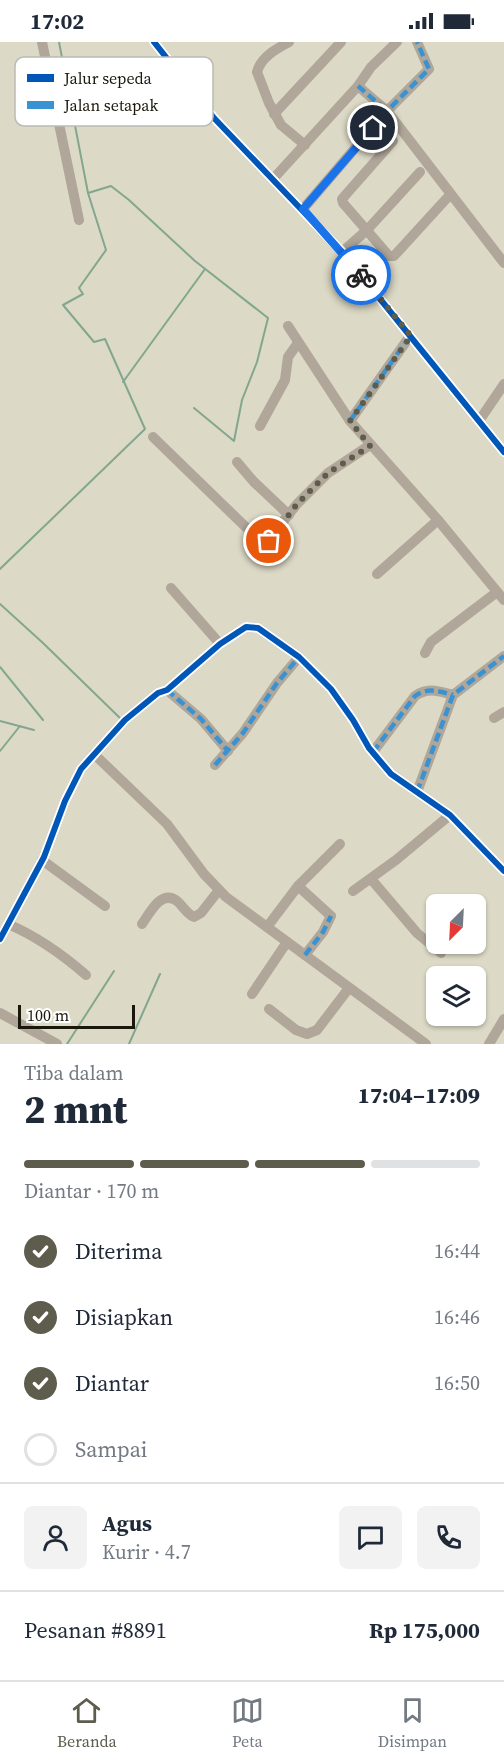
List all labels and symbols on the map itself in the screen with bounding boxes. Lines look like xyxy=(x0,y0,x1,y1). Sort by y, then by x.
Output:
legend xyxy=(15,57,213,126)
text: Jalur sepeda xyxy=(63,67,152,89)
text: Jalan setapak xyxy=(63,94,158,116)
pin xyxy=(347,102,398,153)
courier xyxy=(331,245,391,305)
pin xyxy=(243,515,294,566)
north arrow xyxy=(426,894,486,954)
scale bar xyxy=(18,1002,135,1030)

